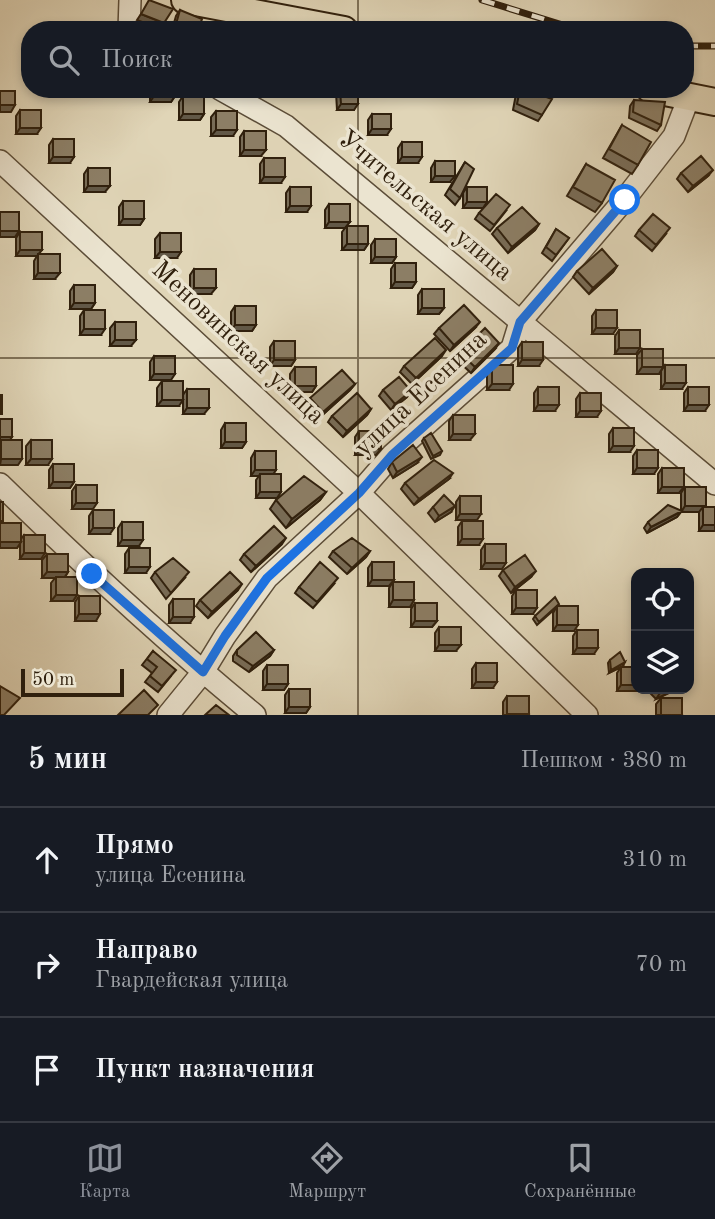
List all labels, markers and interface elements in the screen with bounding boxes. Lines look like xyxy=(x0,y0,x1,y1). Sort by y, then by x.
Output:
search box xyxy=(21,21,694,98)
icon: search xyxy=(45,41,83,79)
text: Поиск xyxy=(101,47,173,73)
street label: Учительская улица xyxy=(333,126,517,286)
route start xyxy=(609,184,640,215)
street label: Меновинская улица xyxy=(146,256,330,430)
street label: улица Есенина xyxy=(350,326,492,462)
route end xyxy=(76,558,107,589)
map controls xyxy=(631,568,694,694)
button: locate xyxy=(631,568,694,631)
button: layers xyxy=(631,631,694,694)
scale bar xyxy=(21,666,124,698)
text: 50 m xyxy=(32,671,74,690)
text: 5 мин xyxy=(28,745,107,775)
text: Пешком · 380 m xyxy=(521,749,687,772)
text: Прямо xyxy=(95,833,174,859)
icon: ahead xyxy=(28,841,66,879)
text: 310 m xyxy=(622,848,687,871)
text: улица Есенина xyxy=(95,864,246,887)
text: Направо xyxy=(95,938,198,964)
icon: right xyxy=(28,946,66,984)
text: 70 m xyxy=(636,953,687,976)
text: Гвардейская улица xyxy=(95,969,288,992)
icon: arrive xyxy=(28,1051,66,1089)
text: Пункт назначения xyxy=(95,1057,314,1083)
tab: Карта xyxy=(79,1139,130,1204)
tab: Маршрут xyxy=(288,1139,366,1204)
tab: Сохранённые xyxy=(524,1139,636,1204)

